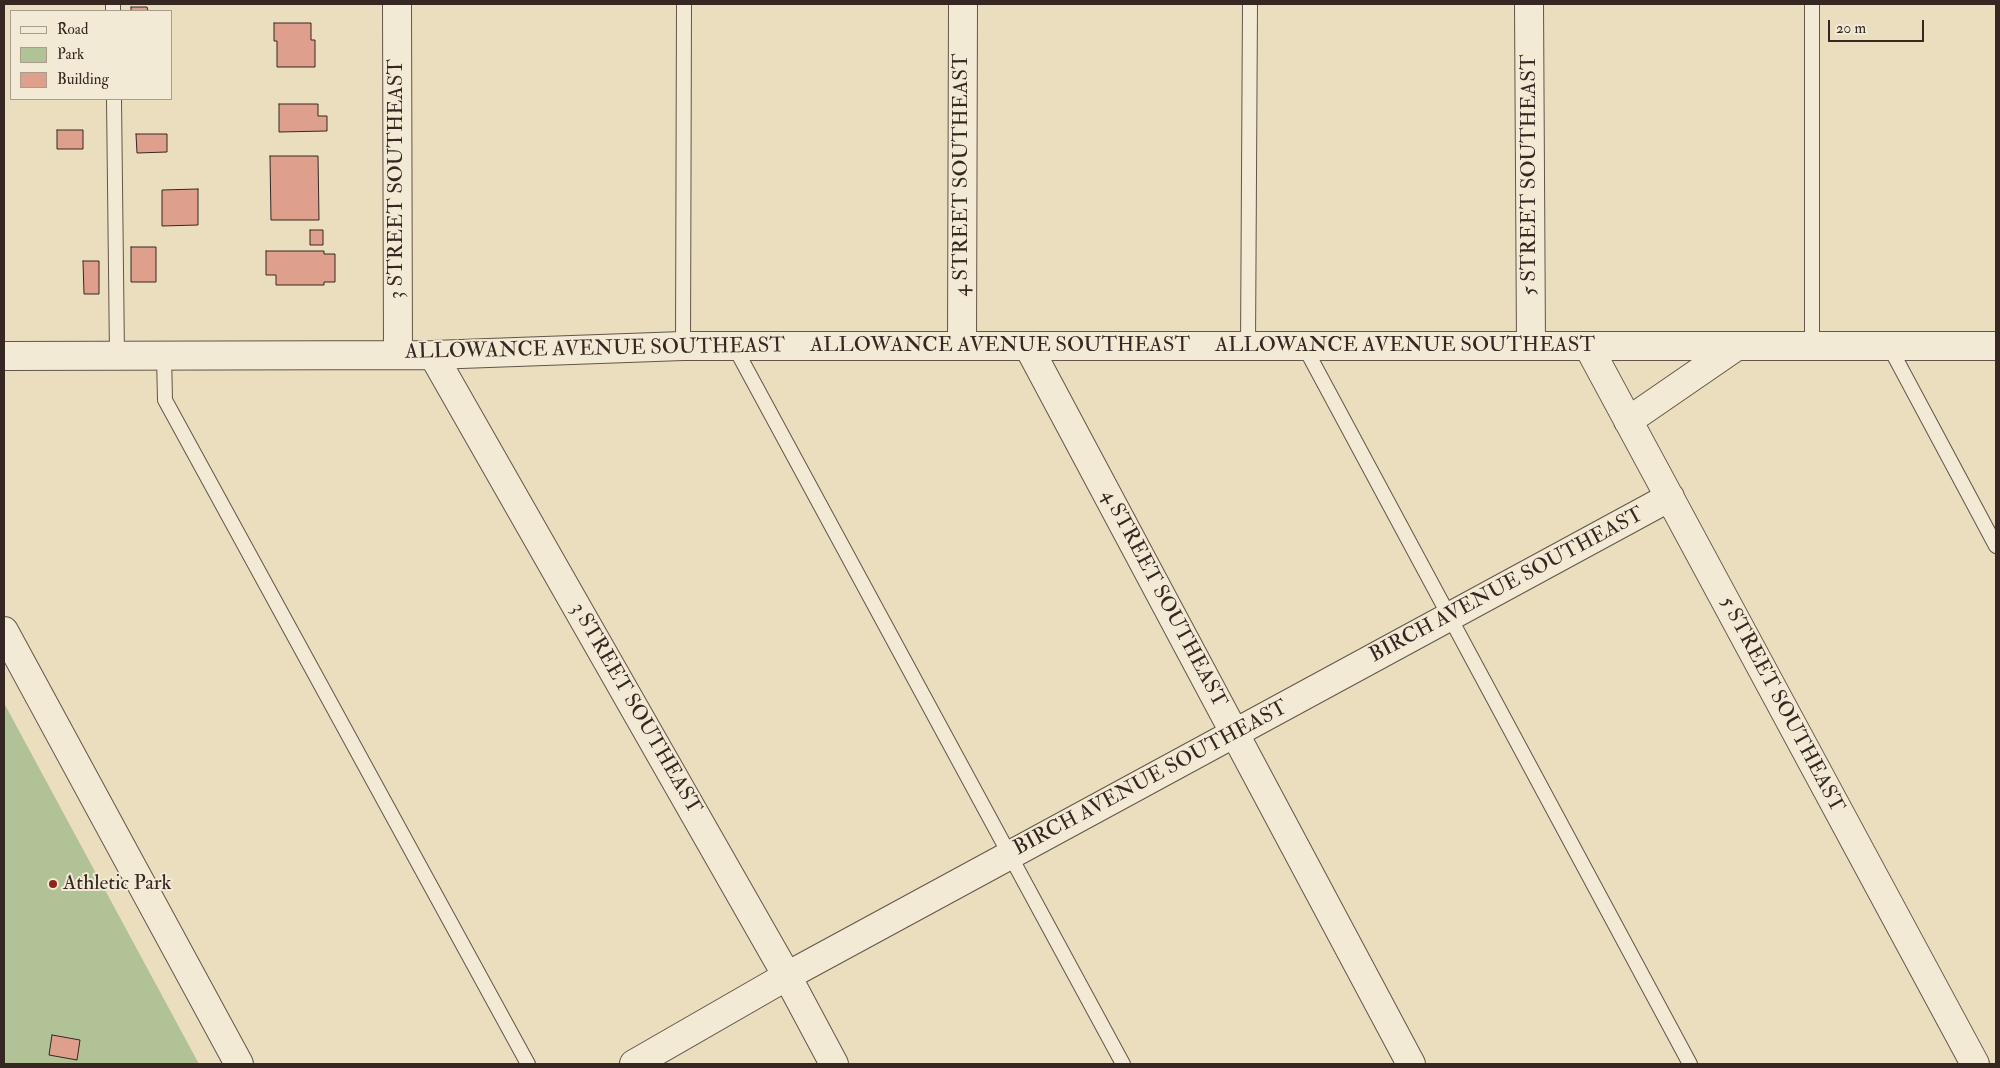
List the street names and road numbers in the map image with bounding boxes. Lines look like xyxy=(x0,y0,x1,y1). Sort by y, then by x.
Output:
street label: 4 STREET SOUTHEAST xyxy=(949,53,975,297)
street label: 5 STREET SOUTHEAST xyxy=(1517,55,1543,295)
street label: 3 STREET SOUTHEAST xyxy=(384,59,410,299)
street label: ALLOWANCE AVENUE SOUTHEAST xyxy=(810,333,1190,359)
street label: ALLOWANCE AVENUE SOUTHEAST xyxy=(1215,333,1595,359)
street label: ALLOWANCE AVENUE SOUTHEAST xyxy=(405,334,785,366)
street label: 4 STREET SOUTHEAST xyxy=(1095,486,1231,712)
street label: BIRCH AVENUE SOUTHEAST xyxy=(1366,503,1648,669)
street label: 5 STREET SOUTHEAST xyxy=(1713,593,1849,817)
street label: 3 STREET SOUTHEAST xyxy=(564,599,706,819)
street label: BIRCH AVENUE SOUTHEAST xyxy=(1010,696,1292,862)

